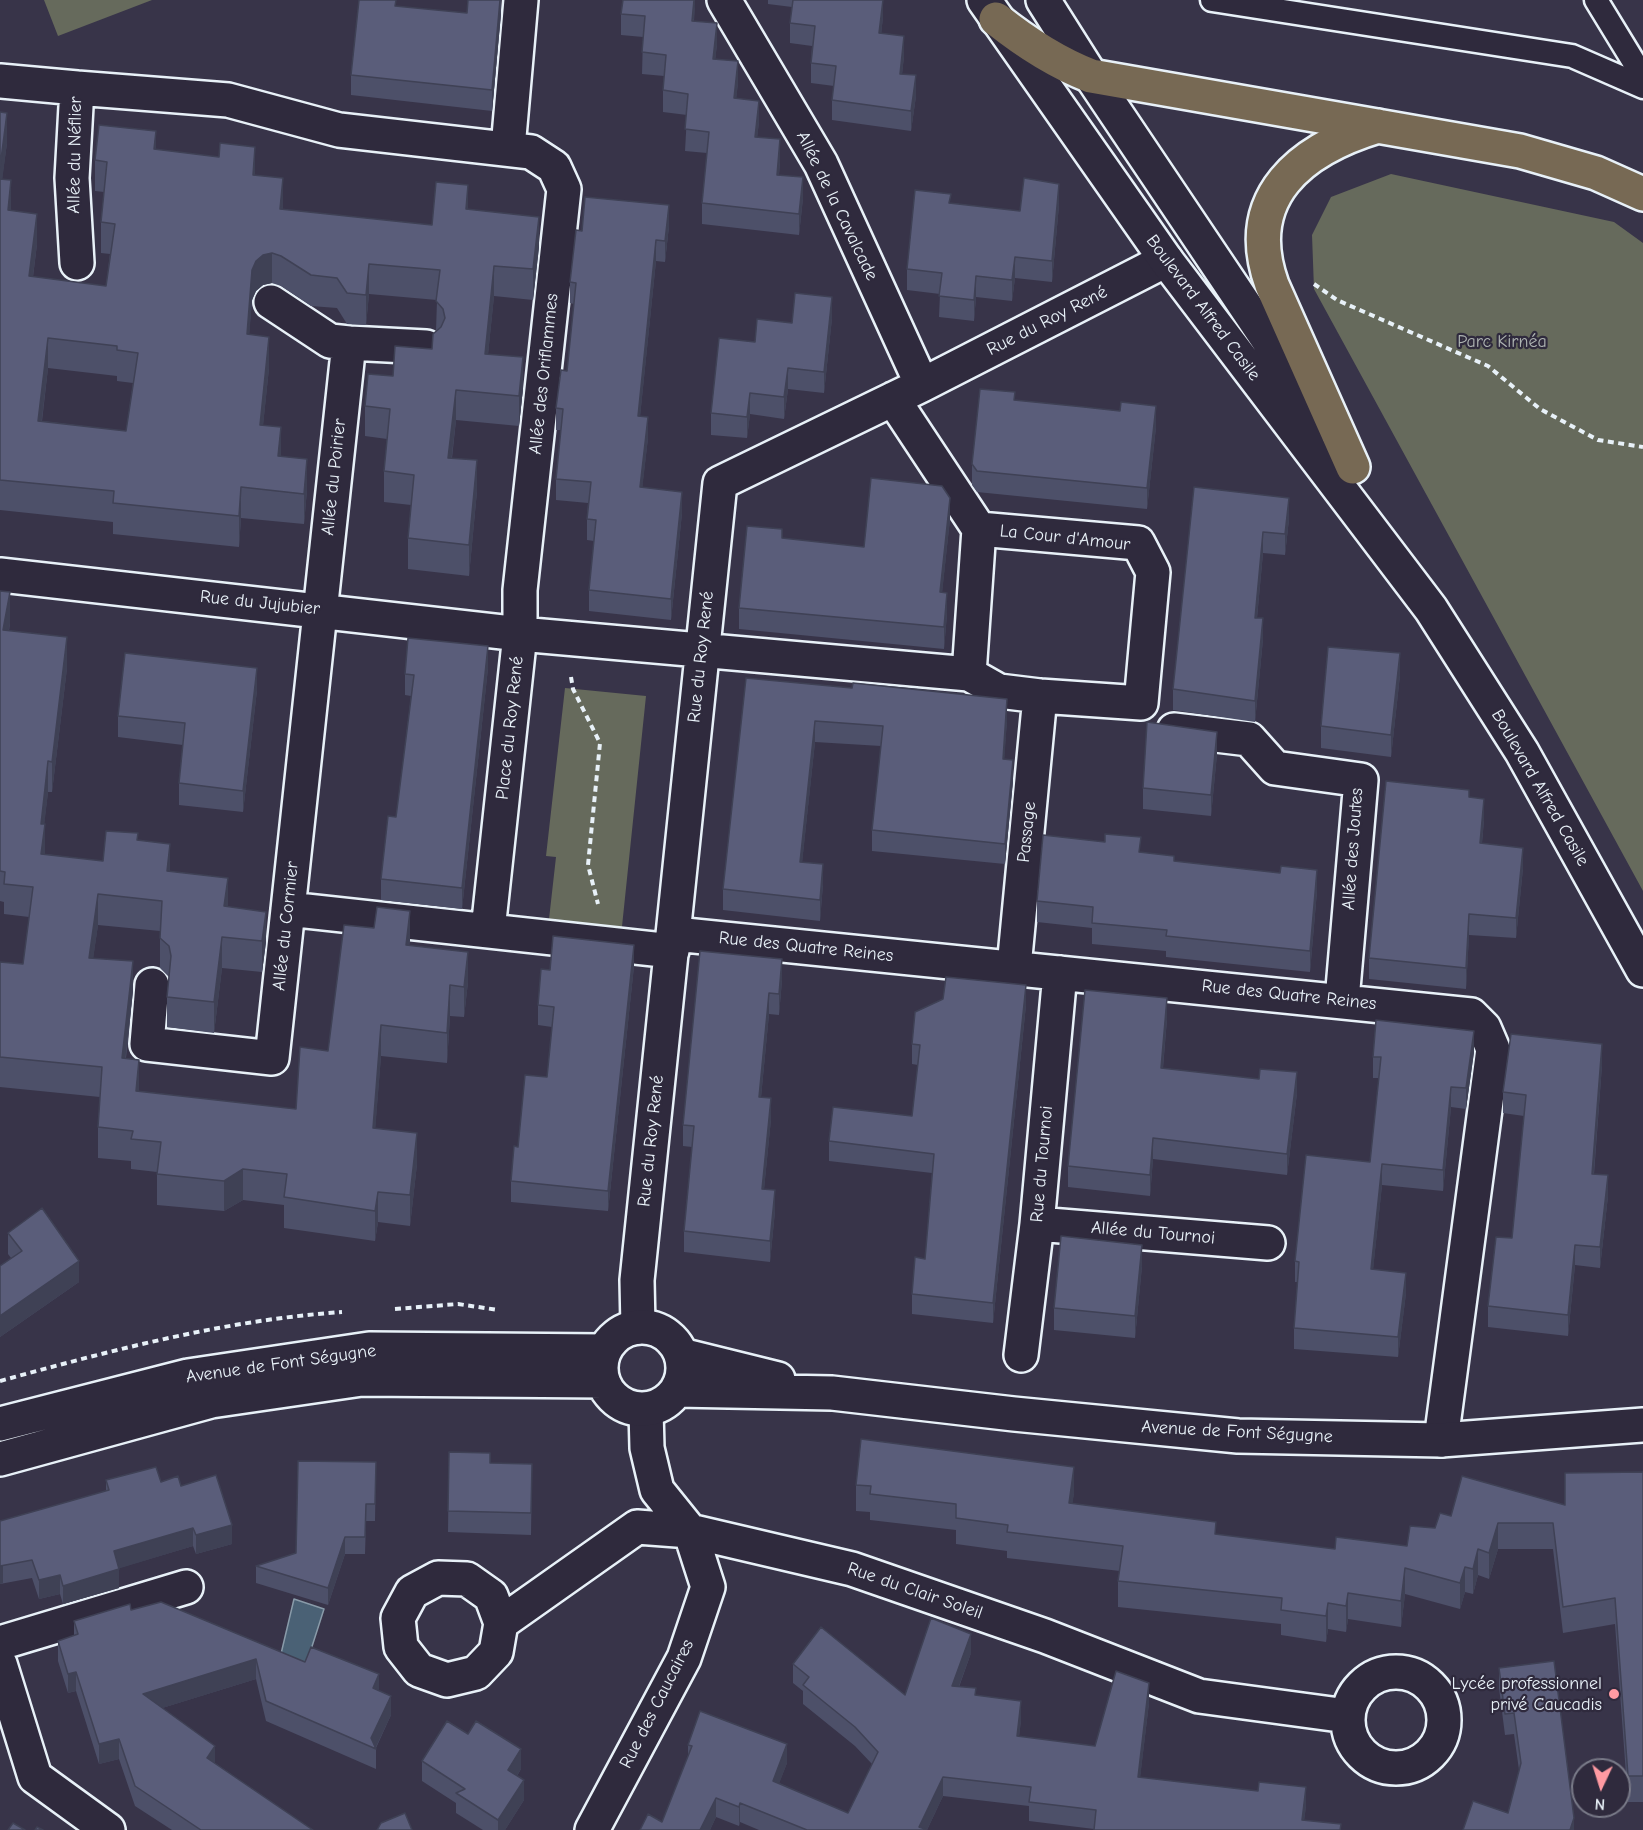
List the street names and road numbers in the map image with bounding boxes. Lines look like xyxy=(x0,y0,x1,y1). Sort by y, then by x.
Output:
street label: Allée du Néflier xyxy=(63,96,87,214)
street label: Allée de la Cavalcade xyxy=(791,128,883,284)
street label: Boulevard Alfred Casile xyxy=(1141,231,1265,385)
street label: Rue du Roy René xyxy=(983,281,1111,361)
street label: Allée des Oriflammes xyxy=(525,292,563,456)
street label: Allée du Poirier xyxy=(317,417,351,537)
street label: La Cour d'Amour xyxy=(999,520,1131,556)
street label: Rue du Jujubier xyxy=(199,586,321,620)
street label: Rue du Roy René xyxy=(683,590,719,724)
street label: Place du Roy René xyxy=(492,655,528,801)
street label: Boulevard Alfred Casile xyxy=(1486,706,1594,870)
street label: Allée des Joutes xyxy=(1338,787,1368,911)
street label: Passage xyxy=(1013,800,1041,864)
street label: Allée du Cormier xyxy=(268,860,304,992)
street label: Rue des Quatre Reines xyxy=(718,927,894,967)
street label: Rue des Quatre Reines xyxy=(1201,975,1377,1015)
street label: Rue du Roy René xyxy=(633,1074,669,1208)
street label: Rue du Tournoi xyxy=(1026,1105,1058,1223)
street label: Allée du Tournoi xyxy=(1090,1217,1216,1249)
street label: Avenue de Font Ségugne xyxy=(185,1340,377,1388)
street label: Avenue de Font Ségugne xyxy=(1141,1416,1333,1448)
street label: Rue du Clair Soleil xyxy=(845,1558,985,1624)
street label: Rue des Caucaires xyxy=(615,1636,699,1772)

